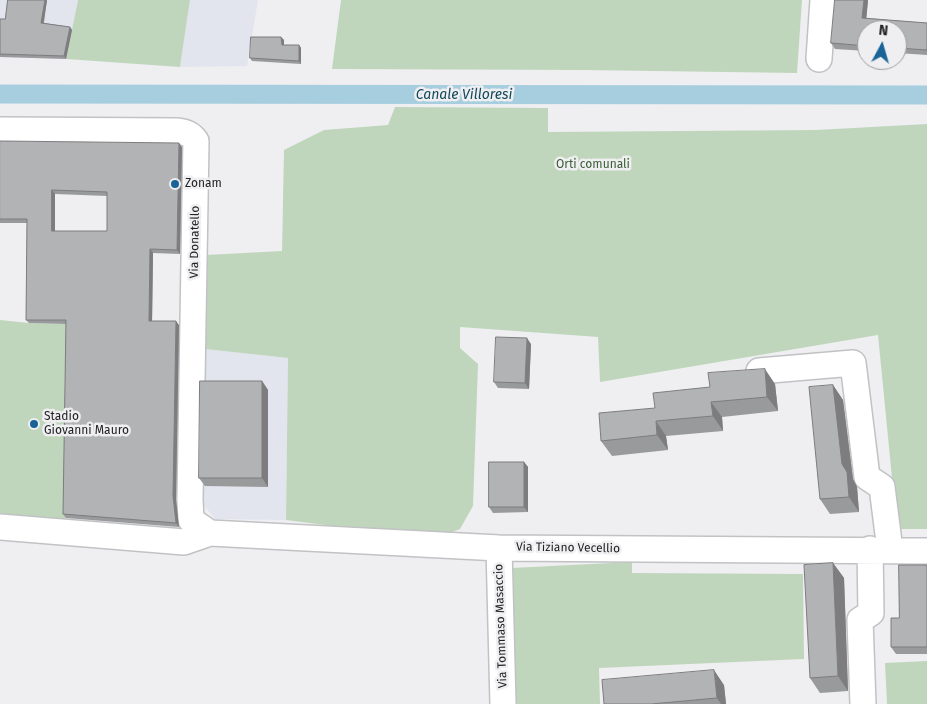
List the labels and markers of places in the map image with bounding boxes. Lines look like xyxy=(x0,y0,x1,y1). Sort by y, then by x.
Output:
place label: Zonam xyxy=(185,177,222,191)
marker: Zonam xyxy=(169,178,181,190)
place label: Stadio Giovanni Mauro xyxy=(44,410,129,438)
marker: Stadio Giovanni Mauro xyxy=(28,418,40,430)

